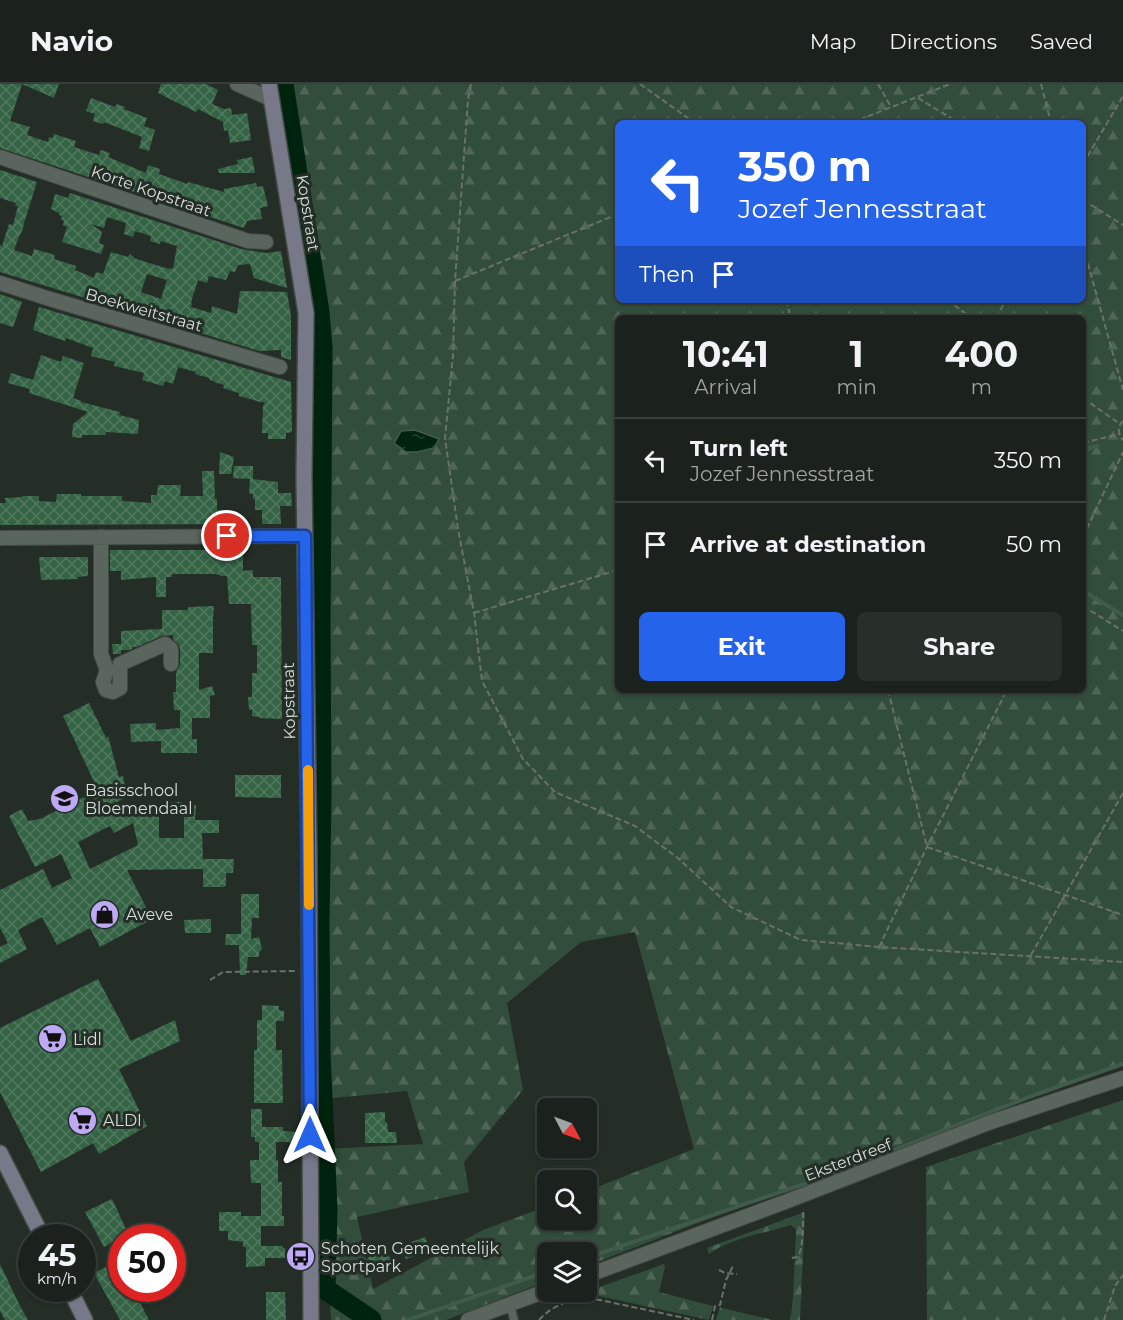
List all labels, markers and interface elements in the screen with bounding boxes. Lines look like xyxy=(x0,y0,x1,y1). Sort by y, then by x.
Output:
text: Navio xyxy=(30,24,113,58)
text: Map xyxy=(810,29,856,54)
text: Directions xyxy=(889,29,997,54)
text: Saved xyxy=(1030,29,1093,54)
text: 350 m xyxy=(738,140,872,192)
icon: left xyxy=(639,144,717,222)
street label: Korte Kopstraat xyxy=(89,162,214,221)
street label: Kopstraat xyxy=(293,173,324,253)
text: Jozef Jennesstraat xyxy=(738,192,987,225)
icon: arrive xyxy=(707,258,740,291)
text: Then xyxy=(639,261,695,288)
street label: Boekweitstraat xyxy=(83,284,205,336)
text: 10:41 xyxy=(683,332,769,376)
text: 1 xyxy=(850,332,864,376)
text: 400 xyxy=(944,332,1018,376)
text: Arrival xyxy=(694,375,757,399)
text: min xyxy=(837,375,877,399)
text: m xyxy=(971,375,992,399)
text: Turn left xyxy=(690,435,788,462)
icon: left xyxy=(639,444,672,477)
text: 350 m xyxy=(994,447,1062,474)
text: Jozef Jennesstraat xyxy=(690,462,874,486)
pin xyxy=(201,510,252,561)
icon: arrive xyxy=(210,519,243,552)
icon: arrive xyxy=(639,528,672,561)
text: Arrive at destination xyxy=(690,531,926,558)
text: 50 m xyxy=(1006,531,1062,558)
button: Exit xyxy=(639,612,845,681)
button: Share xyxy=(857,612,1062,681)
street label: Kopstraat xyxy=(279,662,299,740)
place label: Basisschool Bloemendaal xyxy=(85,781,193,818)
school or university icon: Basisschool Bloemendaal xyxy=(48,783,80,815)
shop icon: Aveve xyxy=(89,898,121,930)
place label: Aveve xyxy=(126,905,173,924)
supermarket icon: Lidl xyxy=(36,1023,68,1055)
place label: Lidl xyxy=(73,1030,102,1049)
north arrow xyxy=(537,1098,597,1158)
map controls xyxy=(537,1098,597,1302)
position arrow xyxy=(278,1103,342,1167)
supermarket icon: ALDI xyxy=(66,1104,98,1136)
place label: ALDI xyxy=(103,1111,142,1130)
street label: Eksterdreef xyxy=(802,1134,895,1185)
button: search xyxy=(537,1170,597,1230)
speed limit sign: 50 xyxy=(108,1224,186,1302)
text: 45 xyxy=(38,1237,76,1274)
place label: Schoten Gemeentelijk Sportpark xyxy=(321,1239,499,1276)
bus stop icon: Schoten Gemeentelijk Sportpark xyxy=(284,1241,316,1273)
button: layers xyxy=(537,1242,597,1302)
text: km/h xyxy=(37,1269,77,1288)

